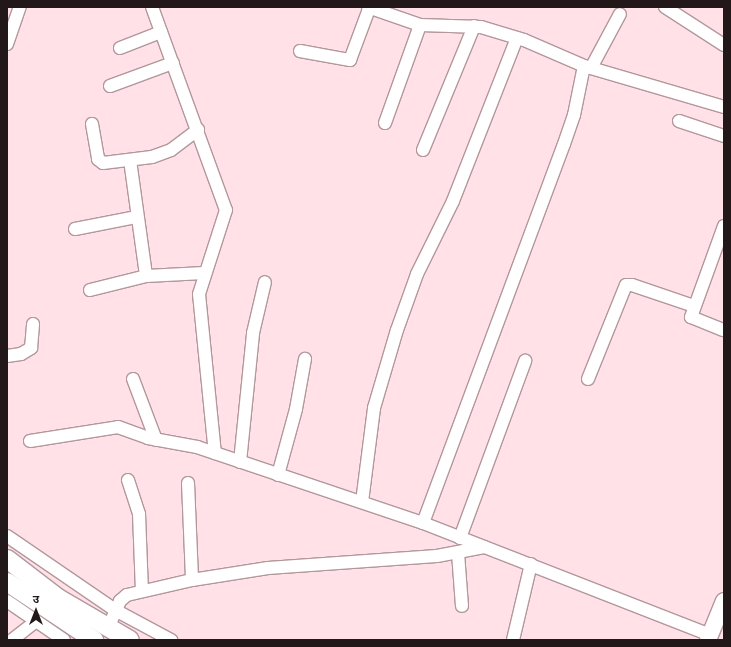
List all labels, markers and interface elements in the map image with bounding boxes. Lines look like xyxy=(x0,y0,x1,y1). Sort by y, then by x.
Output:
north arrow xyxy=(16,591,56,631)
text: उ xyxy=(33,591,39,607)

